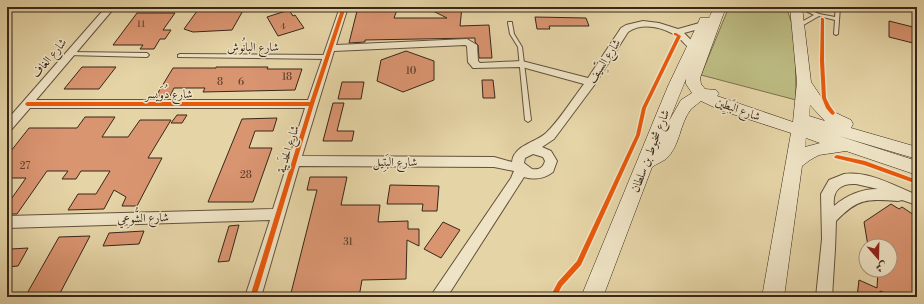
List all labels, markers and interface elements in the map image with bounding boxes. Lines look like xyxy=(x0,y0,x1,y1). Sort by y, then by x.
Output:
house number: 11 xyxy=(137,19,145,30)
house number: 4 xyxy=(280,21,286,32)
street label: شارع الغاف xyxy=(29,35,73,83)
street label: شارع السِّيف xyxy=(584,36,627,88)
street label: شارع البانُوش xyxy=(227,37,279,58)
house number: 10 xyxy=(406,65,417,77)
house number: 18 xyxy=(282,71,292,83)
house number: 8 xyxy=(217,76,223,88)
house number: 6 xyxy=(238,76,244,88)
street label: شارع دُوَيسر xyxy=(143,84,193,105)
street label: شارع البَطِين xyxy=(712,93,763,127)
street label: شارع شخبوط بن سلطان xyxy=(628,107,676,196)
street label: شارع الحدَيبة xyxy=(272,123,306,176)
street label: شارع البَتِيل xyxy=(373,153,417,173)
house number: 27 xyxy=(20,160,30,172)
house number: 28 xyxy=(240,169,252,181)
street label: شارع الشُّوعِي xyxy=(117,205,169,230)
house number: 31 xyxy=(343,236,353,248)
north arrow xyxy=(858,238,898,278)
text: ش xyxy=(873,258,889,275)

